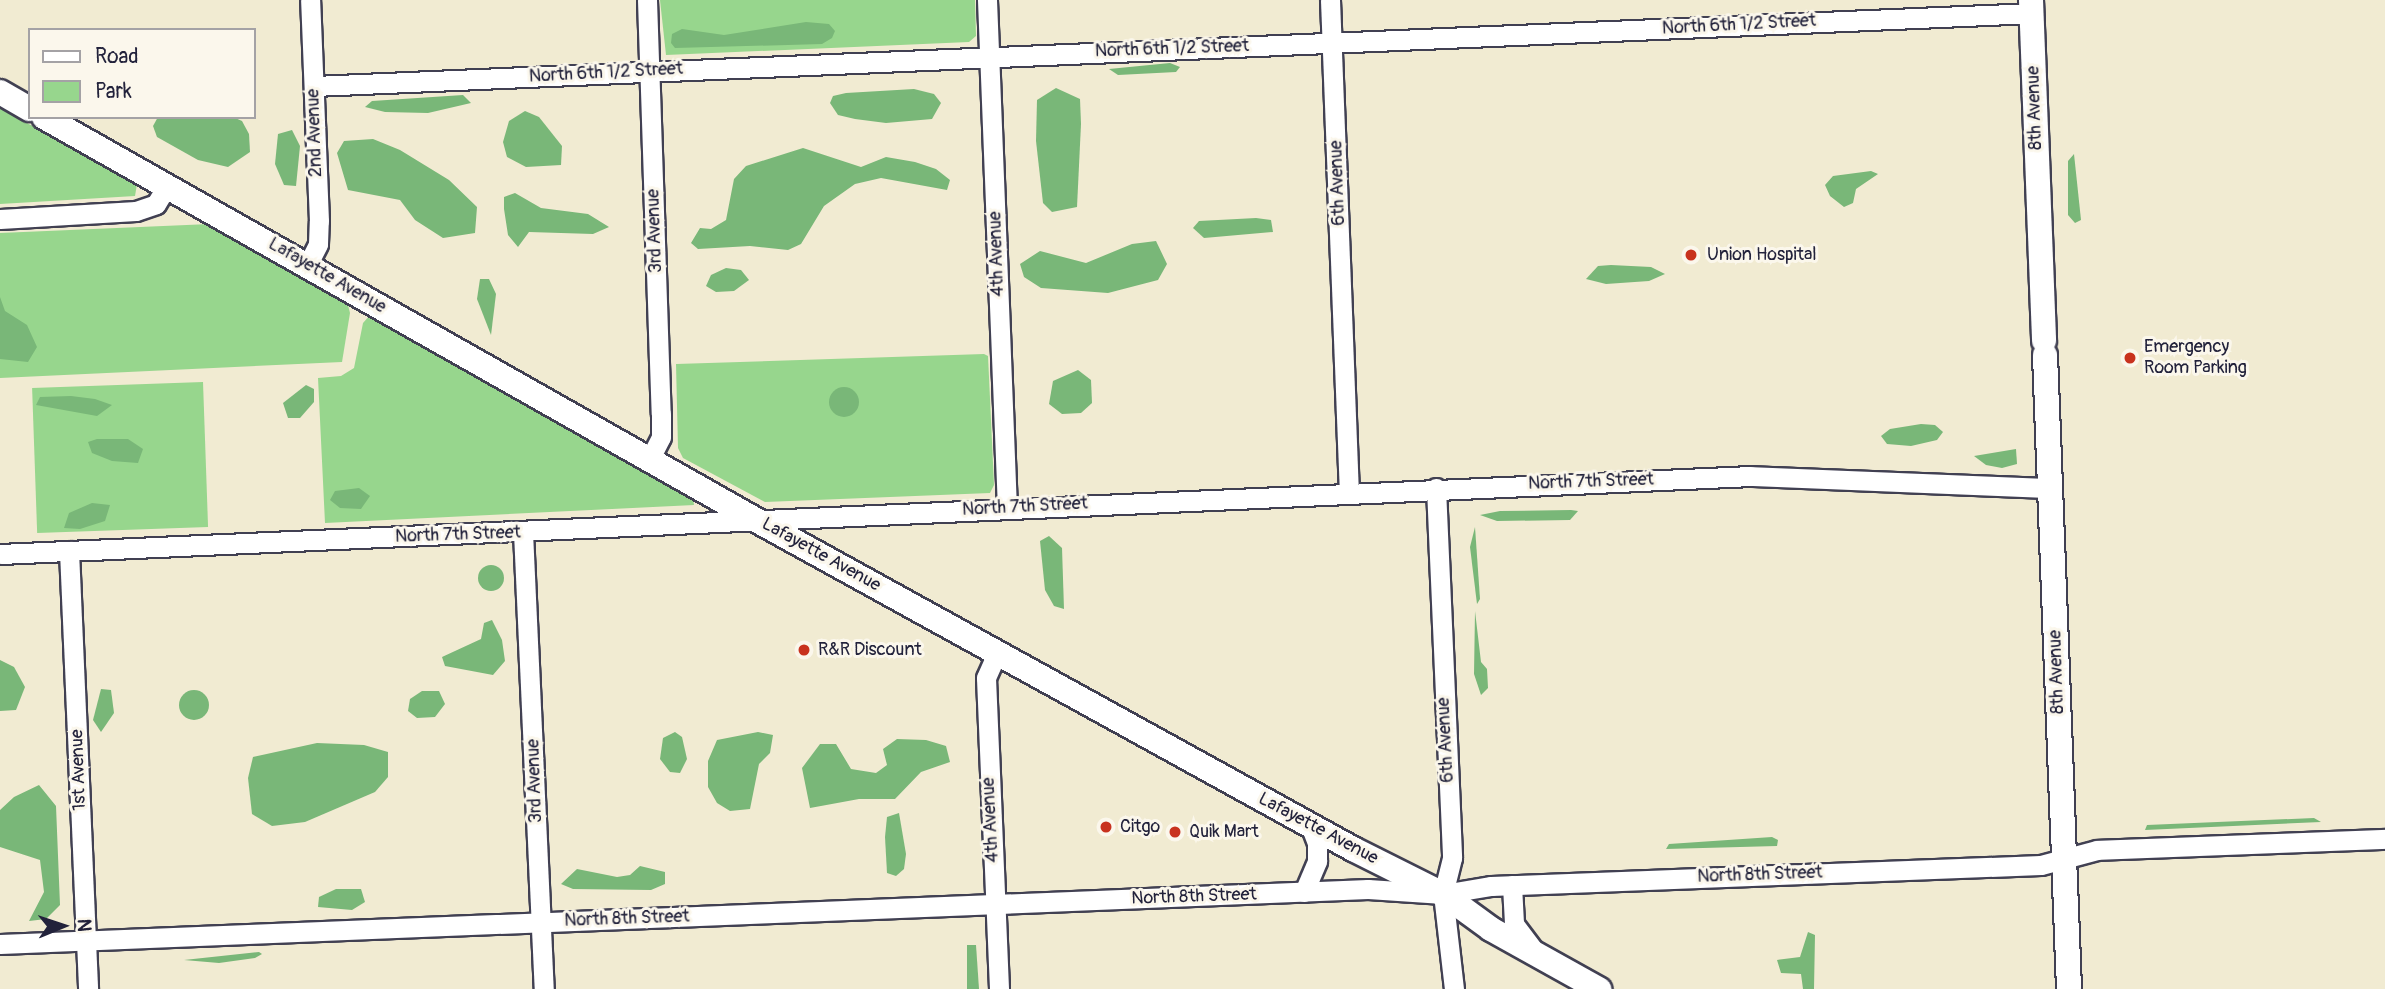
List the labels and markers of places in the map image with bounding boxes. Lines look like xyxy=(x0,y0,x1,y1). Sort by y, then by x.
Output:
place label: Union Hospital xyxy=(1707,244,1817,266)
marker: Union Hospital xyxy=(1681,245,1701,265)
place label: Emergency Room Parking xyxy=(2144,337,2247,380)
marker: Emergency Room Parking xyxy=(2122,350,2138,366)
place label: R&R Discount xyxy=(818,639,922,661)
marker: R&R Discount xyxy=(796,642,812,658)
place label: Citgo xyxy=(1120,816,1160,838)
marker: Citgo xyxy=(1098,819,1114,835)
place label: Quik Mart xyxy=(1189,821,1259,843)
marker: Quik Mart xyxy=(1167,824,1183,840)

